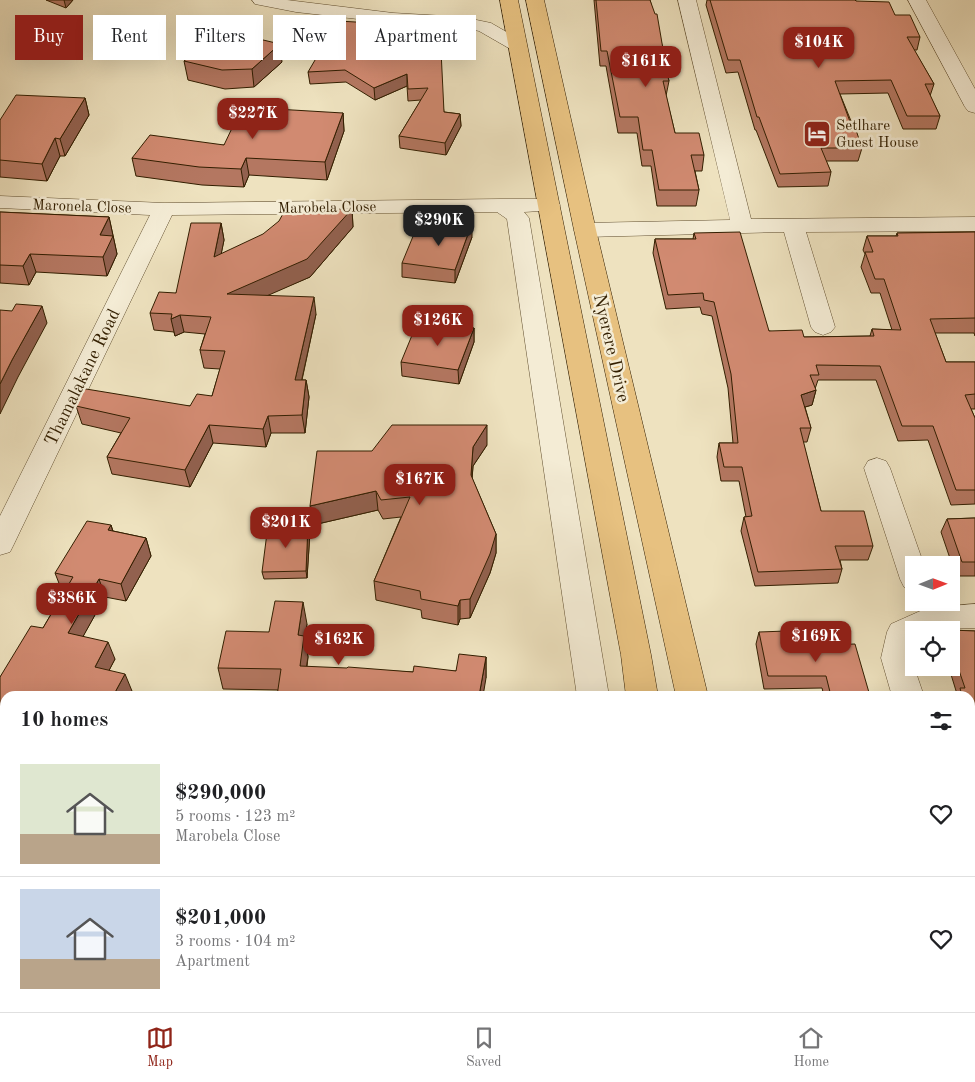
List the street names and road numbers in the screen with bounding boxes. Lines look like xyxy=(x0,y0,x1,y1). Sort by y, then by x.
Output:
street label: Maronela Close xyxy=(32,198,132,217)
street label: Marobela Close xyxy=(278,200,377,217)
street label: Nyerere Drive xyxy=(590,292,632,404)
street label: Thamalakane Road xyxy=(42,306,124,449)

